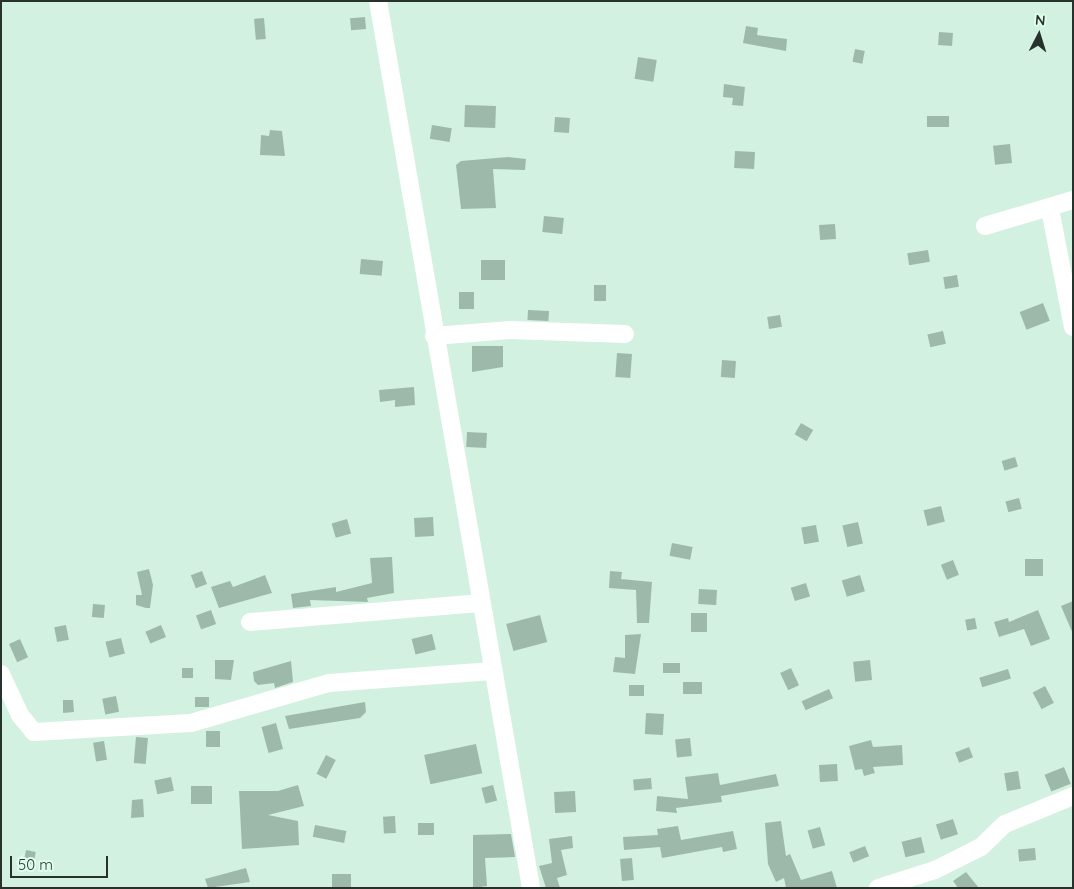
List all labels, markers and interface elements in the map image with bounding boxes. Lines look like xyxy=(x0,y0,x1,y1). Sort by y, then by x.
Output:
north arrow xyxy=(1014,10,1064,60)
text: N xyxy=(1034,11,1046,29)
scale bar xyxy=(12,846,110,878)
text: 50 m xyxy=(18,855,53,874)

